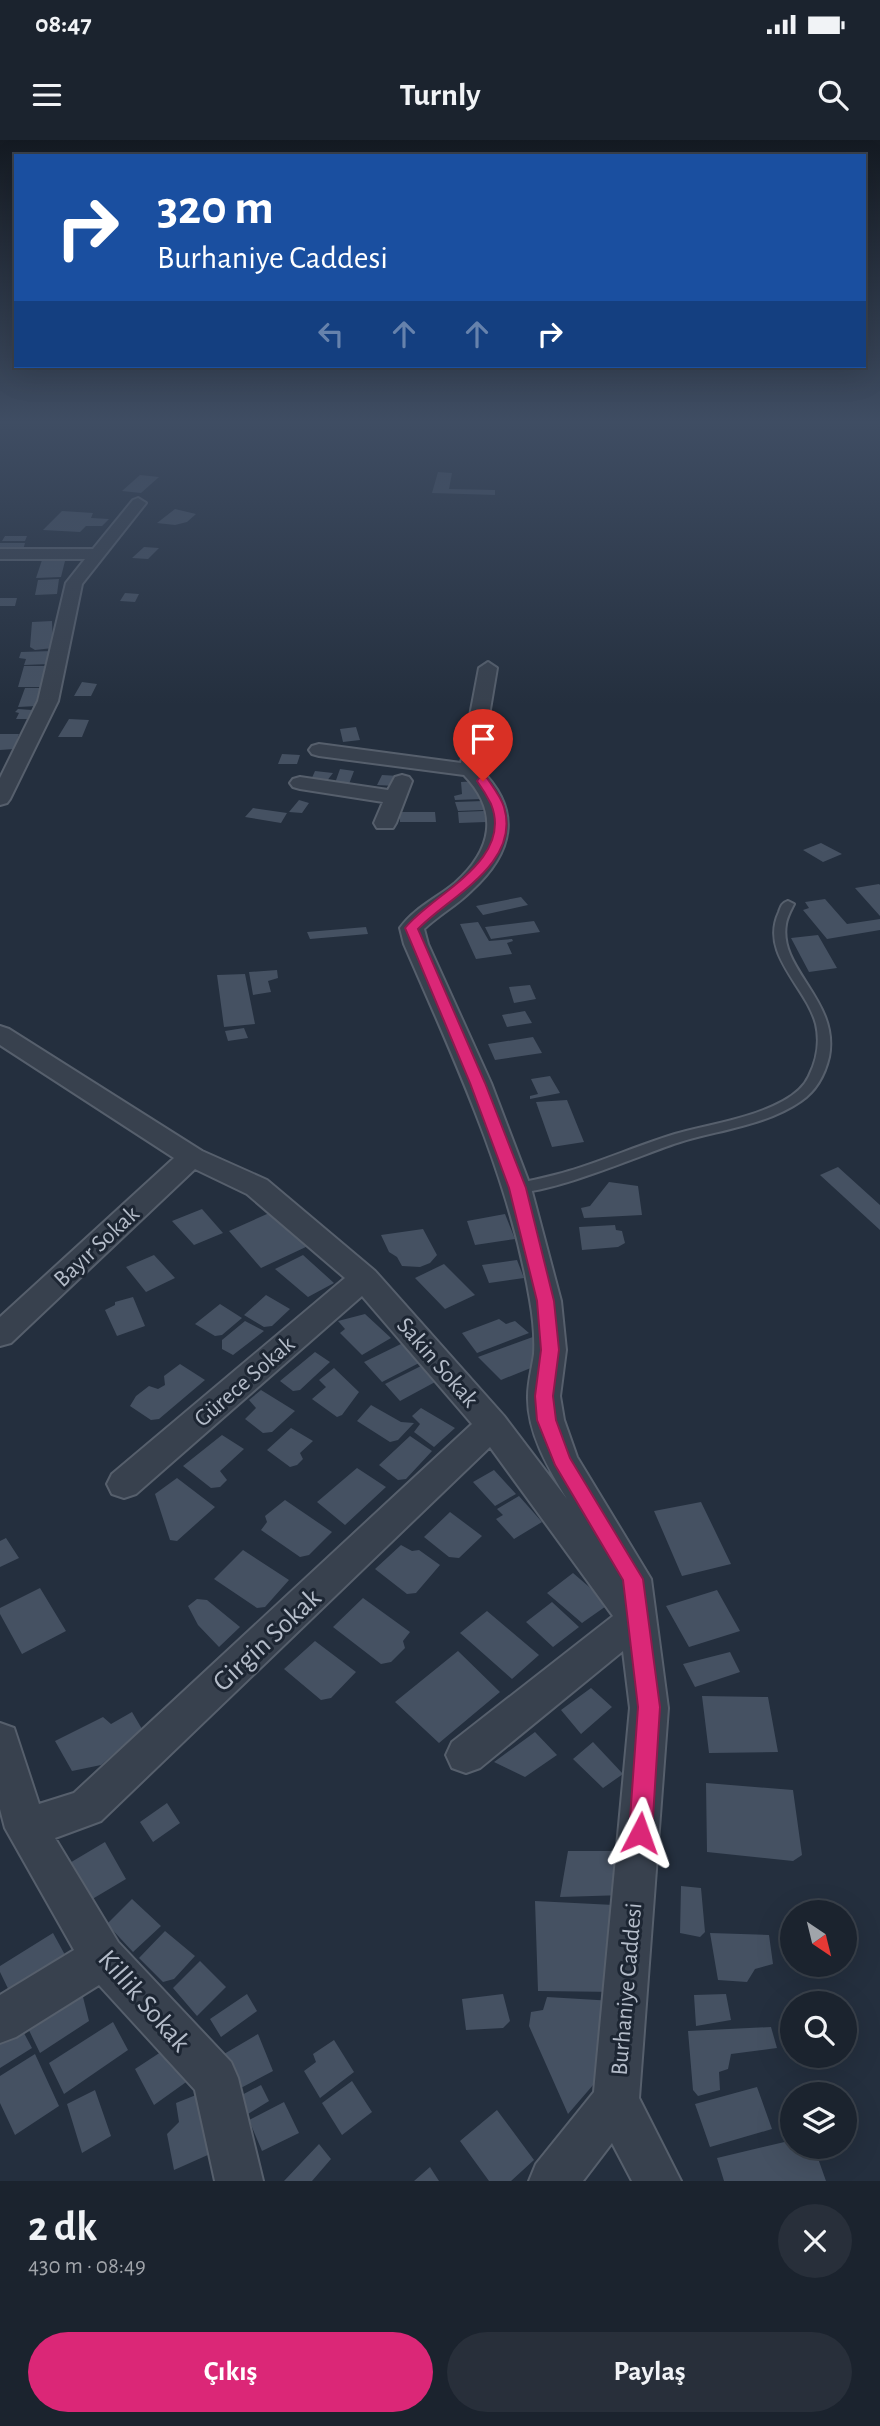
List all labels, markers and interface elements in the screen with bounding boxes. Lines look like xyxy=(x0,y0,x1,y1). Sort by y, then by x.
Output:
text: 08:47 xyxy=(35,11,92,37)
icon: menu xyxy=(28,76,66,114)
icon: search xyxy=(814,76,852,114)
text: Turnly xyxy=(399,79,481,111)
icon: right xyxy=(42,182,133,273)
text: 320 m xyxy=(157,184,274,233)
text: Burhaniye Caddesi xyxy=(157,242,388,274)
icon: left xyxy=(312,315,350,353)
icon: ahead xyxy=(385,315,423,353)
icon: ahead xyxy=(458,315,496,353)
icon: right xyxy=(531,315,569,353)
pin xyxy=(453,709,513,781)
icon: arrive xyxy=(464,720,502,758)
street label: Bayır Sokak xyxy=(50,1202,144,1292)
street label: Sakin Sokak xyxy=(392,1313,482,1412)
street label: Gürece Sokak xyxy=(190,1332,299,1432)
street label: Girgin Sokak xyxy=(208,1584,327,1697)
position arrow xyxy=(603,1796,677,1870)
north arrow xyxy=(780,1900,858,1978)
map controls xyxy=(780,1900,857,2159)
street label: Burhaniye Caddesi xyxy=(607,1902,647,2076)
street label: Killik Sokak xyxy=(92,1945,195,2058)
button: search xyxy=(780,1991,857,2068)
button: layers xyxy=(780,2082,857,2159)
button: close xyxy=(778,2204,852,2278)
text: 2 dk xyxy=(28,2206,97,2248)
text: 430 m · 08:49 xyxy=(28,2255,146,2278)
button: Çıkış xyxy=(28,2332,433,2412)
button: Paylaş xyxy=(447,2332,852,2412)

